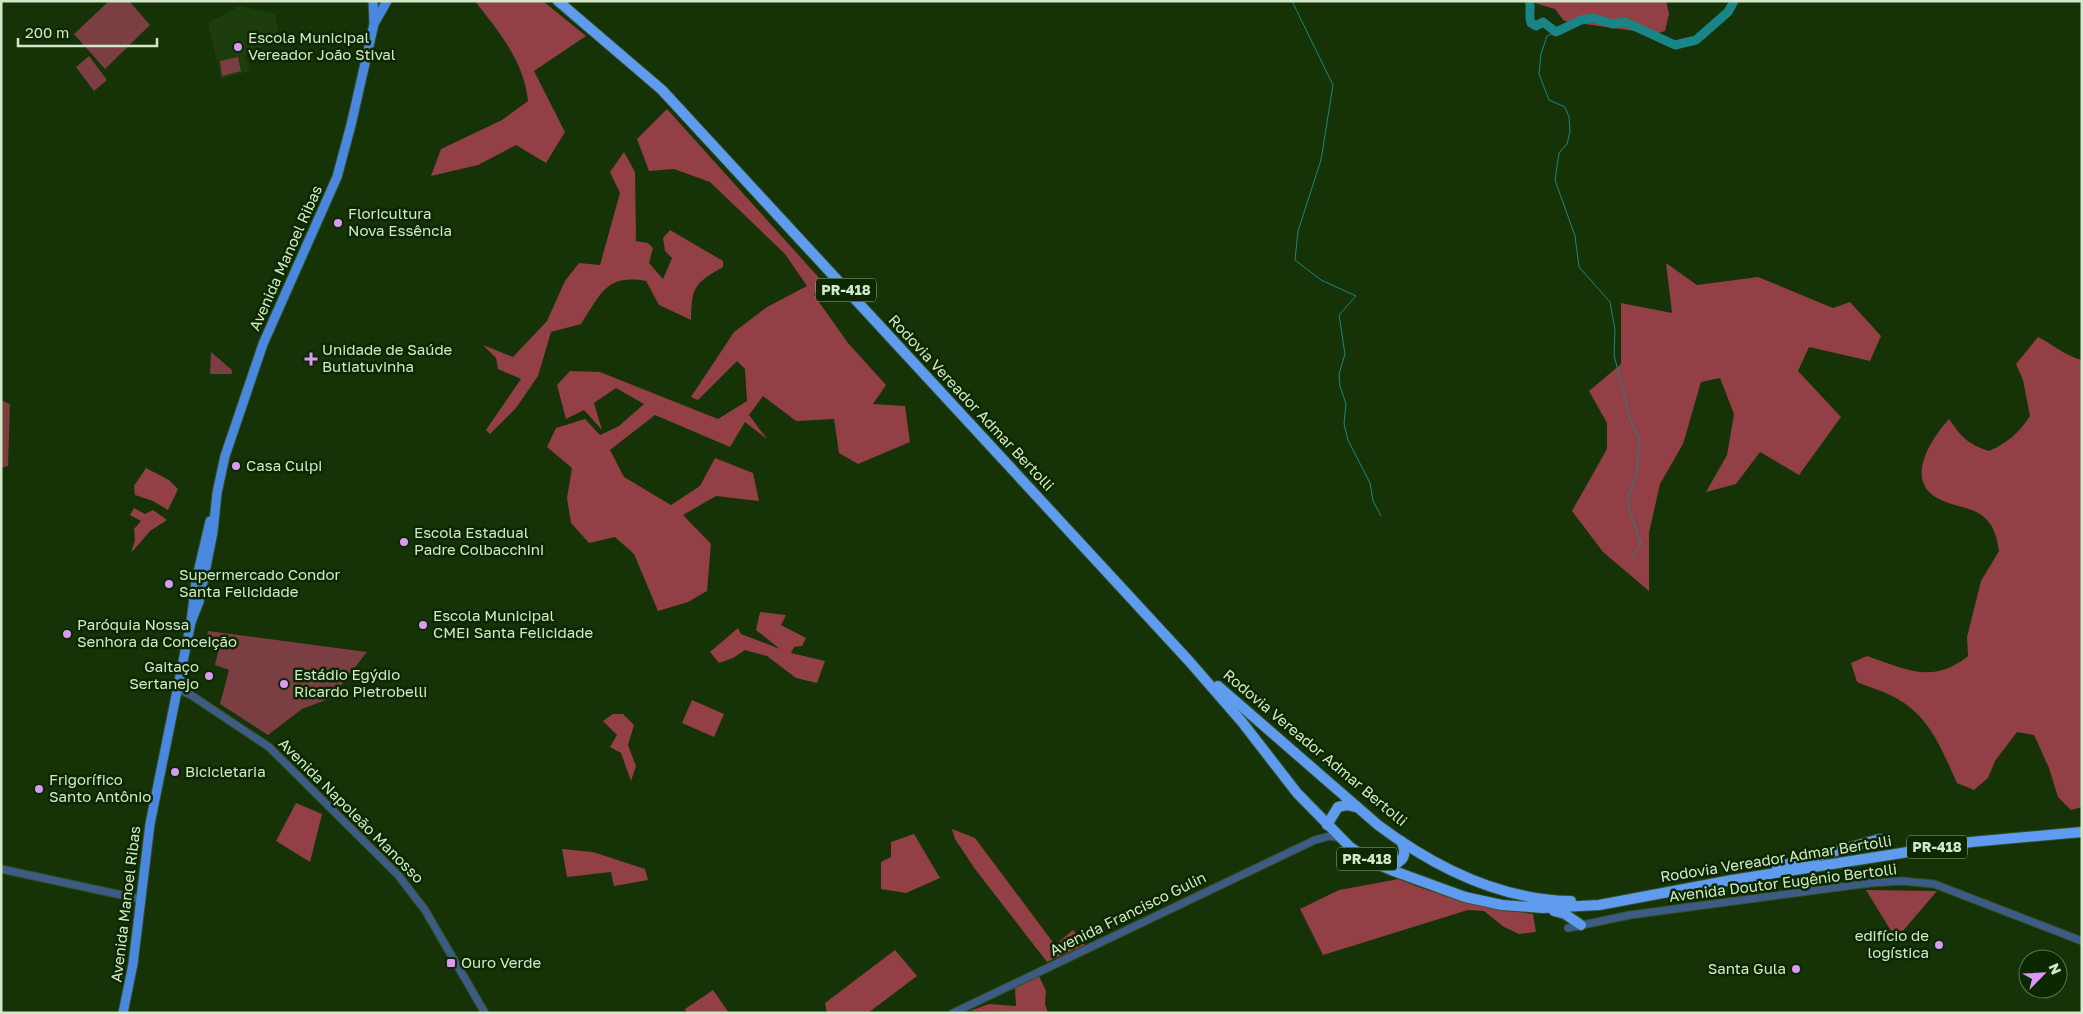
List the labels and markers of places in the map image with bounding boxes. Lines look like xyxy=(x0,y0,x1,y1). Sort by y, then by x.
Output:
place label: Escola Municipal Vereador João Stival xyxy=(248,28,396,63)
marker: Escola Municipal Vereador João Stival xyxy=(232,41,244,53)
place label: Floricultura Nova Essência xyxy=(348,204,452,239)
marker: Floricultura Nova Essência xyxy=(332,217,344,229)
place label: Unidade de Saúde Butiatuvinha xyxy=(322,340,453,375)
marker: Unidade de Saúde Butiatuvinha xyxy=(304,352,318,366)
place label: Casa Culpi xyxy=(246,456,322,474)
marker: Casa Culpi xyxy=(230,460,242,472)
place label: Escola Estadual Padre Colbacchini xyxy=(414,523,544,558)
marker: Escola Estadual Padre Colbacchini xyxy=(398,536,410,548)
place label: Supermercado Condor Santa Felicidade xyxy=(179,565,340,600)
marker: Supermercado Condor Santa Felicidade xyxy=(163,578,175,590)
place label: Escola Municipal CMEI Santa Felicidade xyxy=(433,606,594,641)
place label: Paróquia Nossa Senhora da Conceição xyxy=(77,615,237,650)
marker: Escola Municipal CMEI Santa Felicidade xyxy=(417,619,429,631)
marker: Paróquia Nossa Senhora da Conceição xyxy=(61,628,73,640)
place label: Gaitaço Sertanejo xyxy=(129,657,199,692)
place label: Estádio Egýdio Ricardo Pietrobelli xyxy=(294,665,427,700)
marker: Gaitaço Sertanejo xyxy=(203,670,215,682)
marker: Estádio Egýdio Ricardo Pietrobelli xyxy=(278,678,290,690)
place label: Bicicletaria xyxy=(185,762,266,780)
marker: Bicicletaria xyxy=(169,766,181,778)
place label: Frigorífico Santo Antônio xyxy=(49,770,151,805)
marker: Frigorífico Santo Antônio xyxy=(33,783,45,795)
place label: edifício de logística xyxy=(1855,926,1929,961)
marker: edifício de logística xyxy=(1933,939,1945,951)
place label: Ouro Verde xyxy=(461,953,541,971)
marker: Ouro Verde xyxy=(445,957,457,969)
place label: Santa Gula xyxy=(1708,959,1786,977)
marker: Santa Gula xyxy=(1790,963,1802,975)

